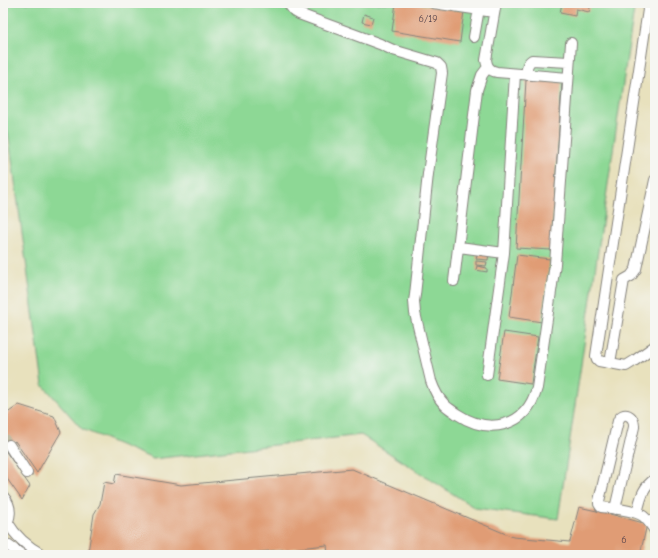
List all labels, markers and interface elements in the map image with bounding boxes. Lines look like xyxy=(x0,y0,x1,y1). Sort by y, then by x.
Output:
house number: 6/19 xyxy=(418,13,438,25)
house number: 6 xyxy=(621,534,627,546)

